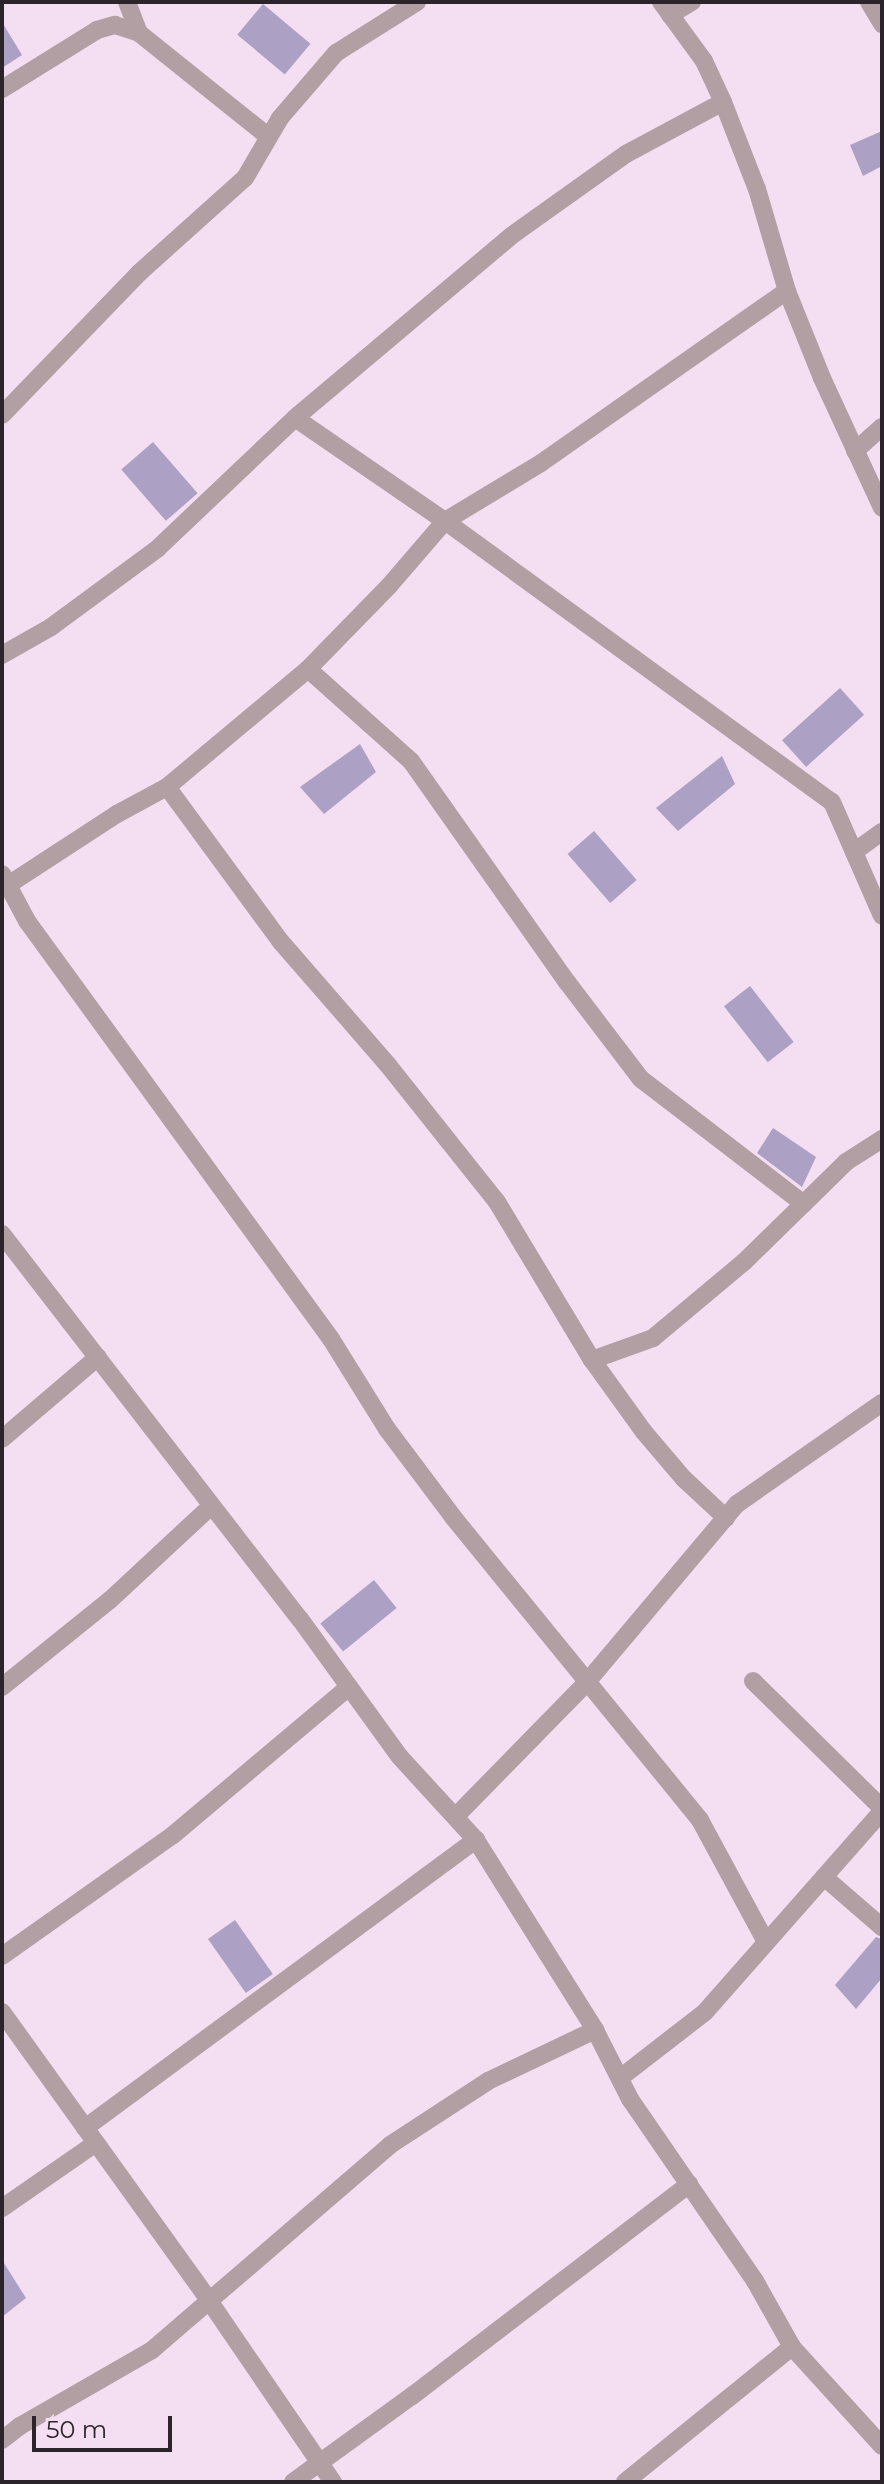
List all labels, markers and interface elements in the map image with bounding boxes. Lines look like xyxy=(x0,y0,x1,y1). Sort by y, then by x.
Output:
scale bar xyxy=(36,2400,176,2450)
text: 50 m xyxy=(46,2415,107,2444)

